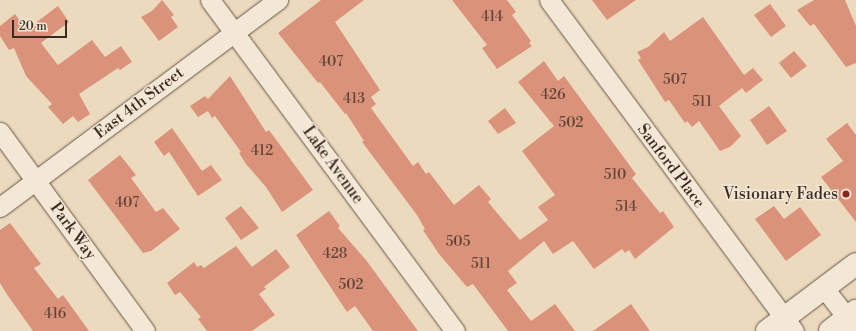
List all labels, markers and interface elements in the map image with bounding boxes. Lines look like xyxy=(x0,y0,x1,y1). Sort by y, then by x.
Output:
house number: 414 xyxy=(481,9,503,25)
scale bar xyxy=(14,12,69,38)
text: 20 m xyxy=(19,19,47,34)
house number: 407 xyxy=(319,54,343,70)
street label: East 4th Street xyxy=(91,63,187,143)
house number: 507 xyxy=(663,72,687,88)
house number: 426 xyxy=(541,87,565,103)
house number: 413 xyxy=(343,91,365,107)
house number: 511 xyxy=(692,94,712,110)
house number: 502 xyxy=(559,115,583,131)
street label: Sanford Place xyxy=(633,120,709,212)
street label: Lake Avenue xyxy=(298,123,368,207)
house number: 412 xyxy=(251,143,273,159)
house number: 510 xyxy=(604,167,626,183)
place label: Visionary Fades xyxy=(723,184,838,204)
marker: Visionary Fades xyxy=(841,189,851,199)
house number: 407 xyxy=(115,195,139,211)
street label: Park Way xyxy=(46,199,100,263)
house number: 514 xyxy=(615,199,637,215)
house number: 505 xyxy=(446,234,470,250)
house number: 428 xyxy=(323,246,347,262)
house number: 511 xyxy=(471,256,491,272)
house number: 502 xyxy=(339,277,363,293)
house number: 416 xyxy=(44,306,66,322)

